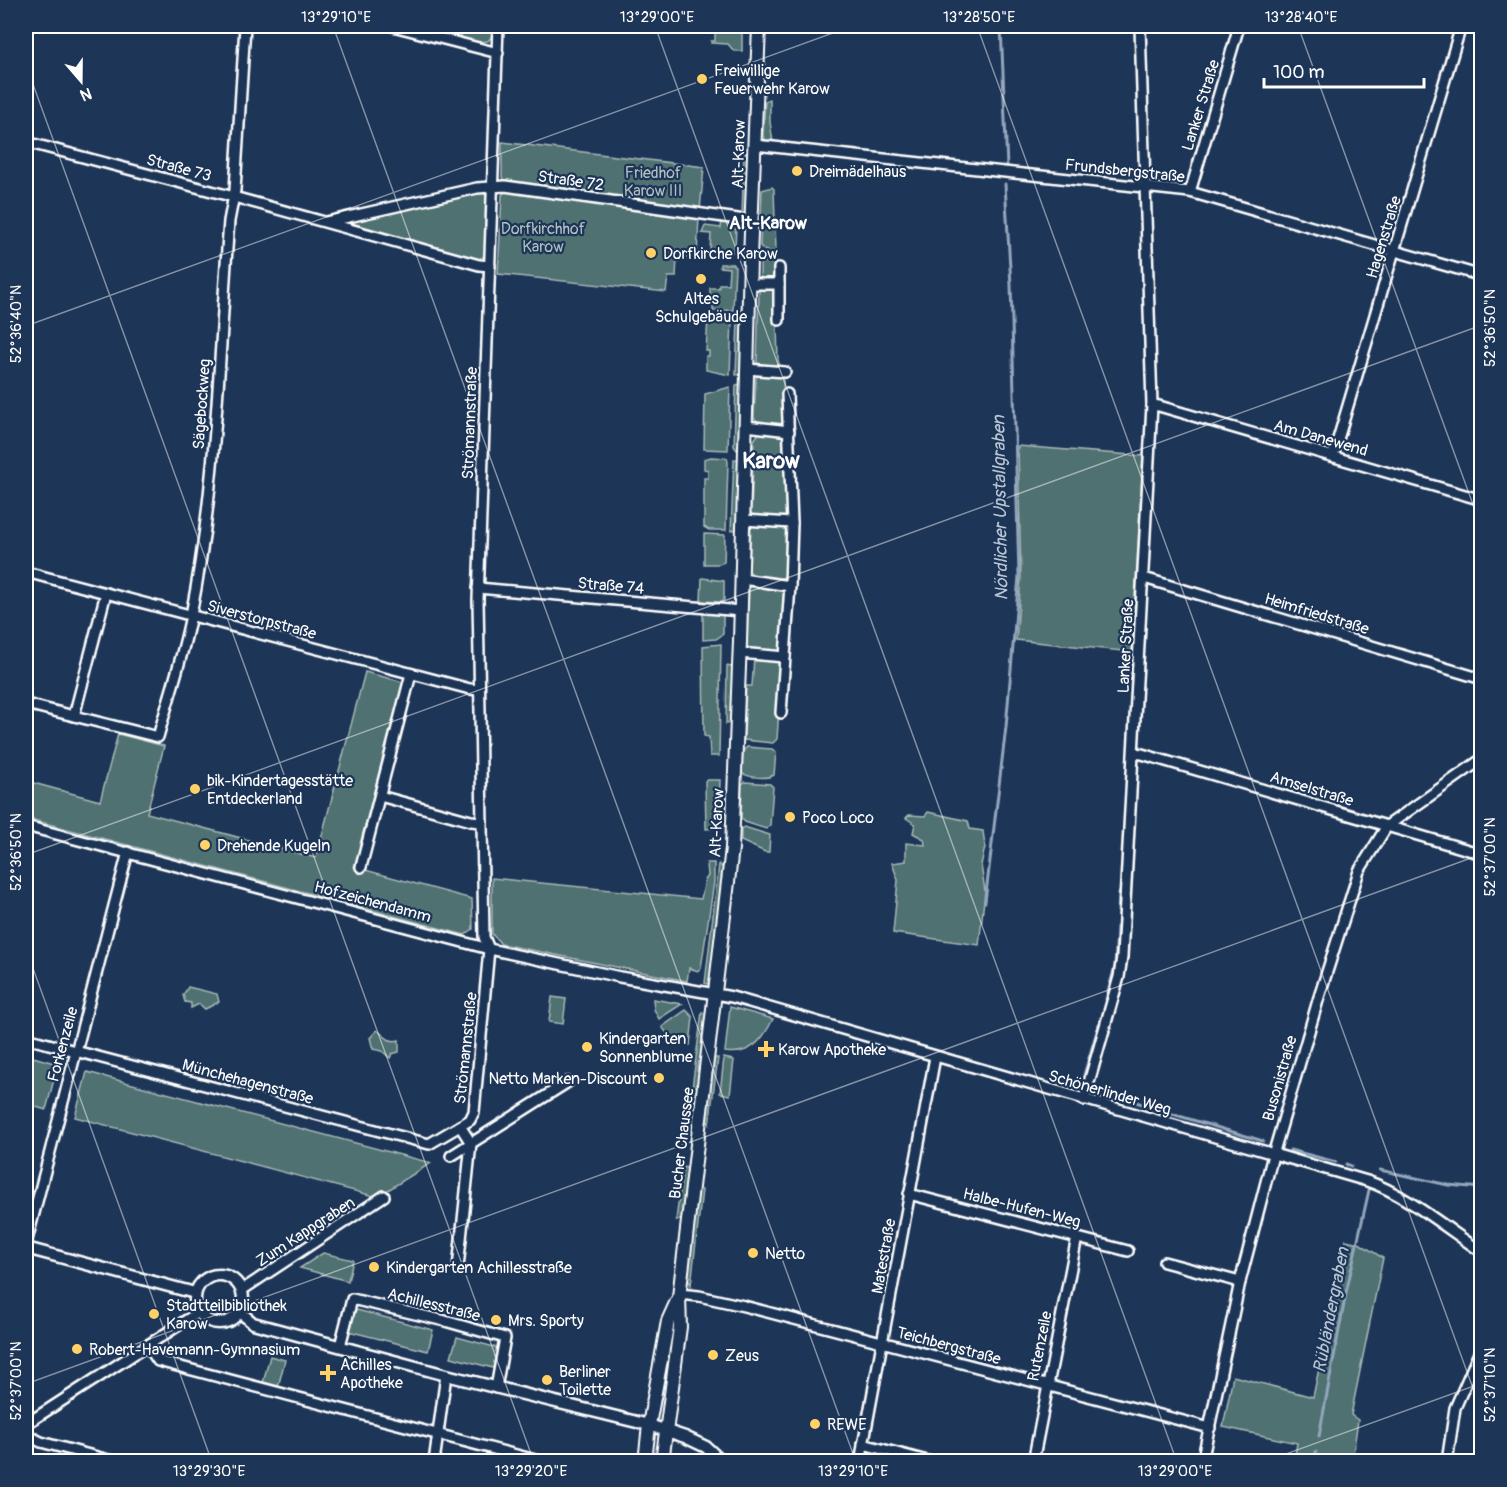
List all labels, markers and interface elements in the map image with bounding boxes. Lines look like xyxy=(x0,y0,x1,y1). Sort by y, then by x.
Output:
text: 13°29'10"E xyxy=(301,8,371,27)
text: 13°29'00"E xyxy=(620,8,694,27)
text: 13°28'50"E xyxy=(943,8,1015,27)
text: 13°28'40"E xyxy=(1265,8,1337,27)
north arrow xyxy=(51,51,111,111)
scale bar xyxy=(1264,51,1424,89)
street label: Lanker Straße xyxy=(1178,57,1224,153)
place label: Freiwillige Feuerwehr Karow xyxy=(714,61,830,99)
text: 100 m xyxy=(1273,61,1325,84)
marker: Freiwillige Feuerwehr Karow xyxy=(695,72,709,86)
text: N xyxy=(77,83,94,105)
street label: Alt-Karow xyxy=(728,119,750,189)
street label: Straße 73 xyxy=(144,150,213,186)
street label: Frundsbergstraße xyxy=(1064,155,1186,187)
place label: Dreimädelhaus xyxy=(809,162,906,182)
park label: Friedhof Karow III xyxy=(624,163,682,201)
marker: Dreimädelhaus xyxy=(790,164,804,178)
street label: Straße 72 xyxy=(537,166,605,196)
street label: Hagenstraße xyxy=(1362,193,1406,281)
district label: Alt-Karow xyxy=(729,212,808,235)
park label: Dorfkirchhof Karow xyxy=(501,219,586,257)
place label: Dorfkirche Karow xyxy=(663,244,778,264)
marker: Dorfkirche Karow xyxy=(644,246,658,260)
marker: Altes Schulgebäude xyxy=(694,272,708,286)
text: 52°36'40"N xyxy=(7,285,26,363)
place label: Altes Schulgebäude xyxy=(655,289,747,327)
text: 52°36'50"N xyxy=(1481,289,1500,367)
street label: Sägebockweg xyxy=(189,358,215,450)
street label: Strömannstraße xyxy=(458,366,482,480)
water label: Nördlicher Upstallgraben xyxy=(987,414,1014,601)
street label: Am Danewend xyxy=(1271,415,1370,461)
district label: Karow xyxy=(742,447,800,475)
street label: Straße 74 xyxy=(577,573,645,599)
street label: Heimfriedstraße xyxy=(1262,589,1371,639)
street label: Siverstorpstraße xyxy=(205,596,319,644)
street label: Lanker Straße xyxy=(1114,598,1138,694)
street label: Amselstraße xyxy=(1268,767,1356,811)
place label: bik-Kindertagesstätte Entdeckerland xyxy=(207,771,353,809)
marker: bik-Kindertagesstätte Entdeckerland xyxy=(188,782,202,796)
street label: Alt-Karow xyxy=(705,788,729,858)
place label: Poco Loco xyxy=(802,808,874,828)
marker: Poco Loco xyxy=(783,810,797,824)
text: 52°36'50"N xyxy=(7,813,26,891)
text: 52°37'00"N xyxy=(1481,817,1500,897)
place label: Drehende Kugeln xyxy=(217,836,330,856)
marker: Drehende Kugeln xyxy=(198,838,212,852)
street label: Hofzeichendamm xyxy=(312,877,433,927)
street label: Strömannstraße xyxy=(450,991,482,1105)
street label: Forkenzeile xyxy=(43,1004,83,1084)
place label: Kindergarten Sonnenblume xyxy=(599,1029,693,1067)
street label: Busonistraße xyxy=(1258,1033,1302,1123)
marker: Kindergarten Sonnenblume xyxy=(580,1040,594,1054)
place label: Karow Apotheke xyxy=(778,1040,886,1060)
marker: Karow Apotheke xyxy=(759,1042,773,1056)
street label: Münchehagenstraße xyxy=(180,1055,316,1109)
street label: Schönerlinder Weg xyxy=(1046,1066,1173,1120)
place label: Netto Marken-Discount xyxy=(488,1069,648,1089)
marker: Netto Marken-Discount xyxy=(652,1071,666,1085)
street label: Bucher Chaussee xyxy=(665,1086,699,1200)
street label: Halbe-Hufen-Weg xyxy=(961,1184,1083,1232)
street label: Zum Kappgraben xyxy=(252,1192,359,1271)
street label: Matestraße xyxy=(868,1217,900,1295)
place label: Netto xyxy=(765,1244,806,1264)
water label: Rübländergraben xyxy=(1308,1245,1355,1375)
marker: Netto xyxy=(746,1246,760,1260)
place label: Kindergarten Achillesstraße xyxy=(386,1258,572,1278)
marker: Kindergarten Achillesstraße xyxy=(367,1260,381,1274)
street label: Achillesstraße xyxy=(385,1284,482,1326)
place label: Stadtteilbibliothek Karow xyxy=(166,1296,287,1334)
marker: Stadtteilbibliothek Karow xyxy=(147,1307,161,1321)
street label: Rutenzeile xyxy=(1023,1309,1057,1383)
place label: Mrs. Sporty xyxy=(508,1311,584,1331)
marker: Mrs. Sporty xyxy=(489,1313,503,1327)
street label: Teichbergstraße xyxy=(894,1322,1003,1370)
place label: Robert-Havemann-Gymnasium xyxy=(89,1340,300,1360)
text: 52°37'00"N xyxy=(7,1341,26,1421)
marker: Robert-Havemann-Gymnasium xyxy=(70,1342,84,1356)
place label: Zeus xyxy=(725,1346,759,1366)
marker: Zeus xyxy=(706,1348,720,1362)
text: 52°37'10"N xyxy=(1481,1348,1500,1422)
place label: Achilles Apotheke xyxy=(340,1355,403,1393)
place label: Berliner Toilette xyxy=(559,1362,611,1400)
marker: Achilles Apotheke xyxy=(321,1366,335,1380)
marker: Berliner Toilette xyxy=(540,1373,554,1387)
place label: REWE xyxy=(827,1415,867,1435)
marker: REWE xyxy=(808,1417,822,1431)
text: 13°29'30"E xyxy=(173,1462,245,1481)
text: 13°29'20"E xyxy=(495,1462,567,1481)
text: 13°29'10"E xyxy=(818,1462,888,1481)
text: 13°29'00"E xyxy=(1138,1462,1212,1481)

